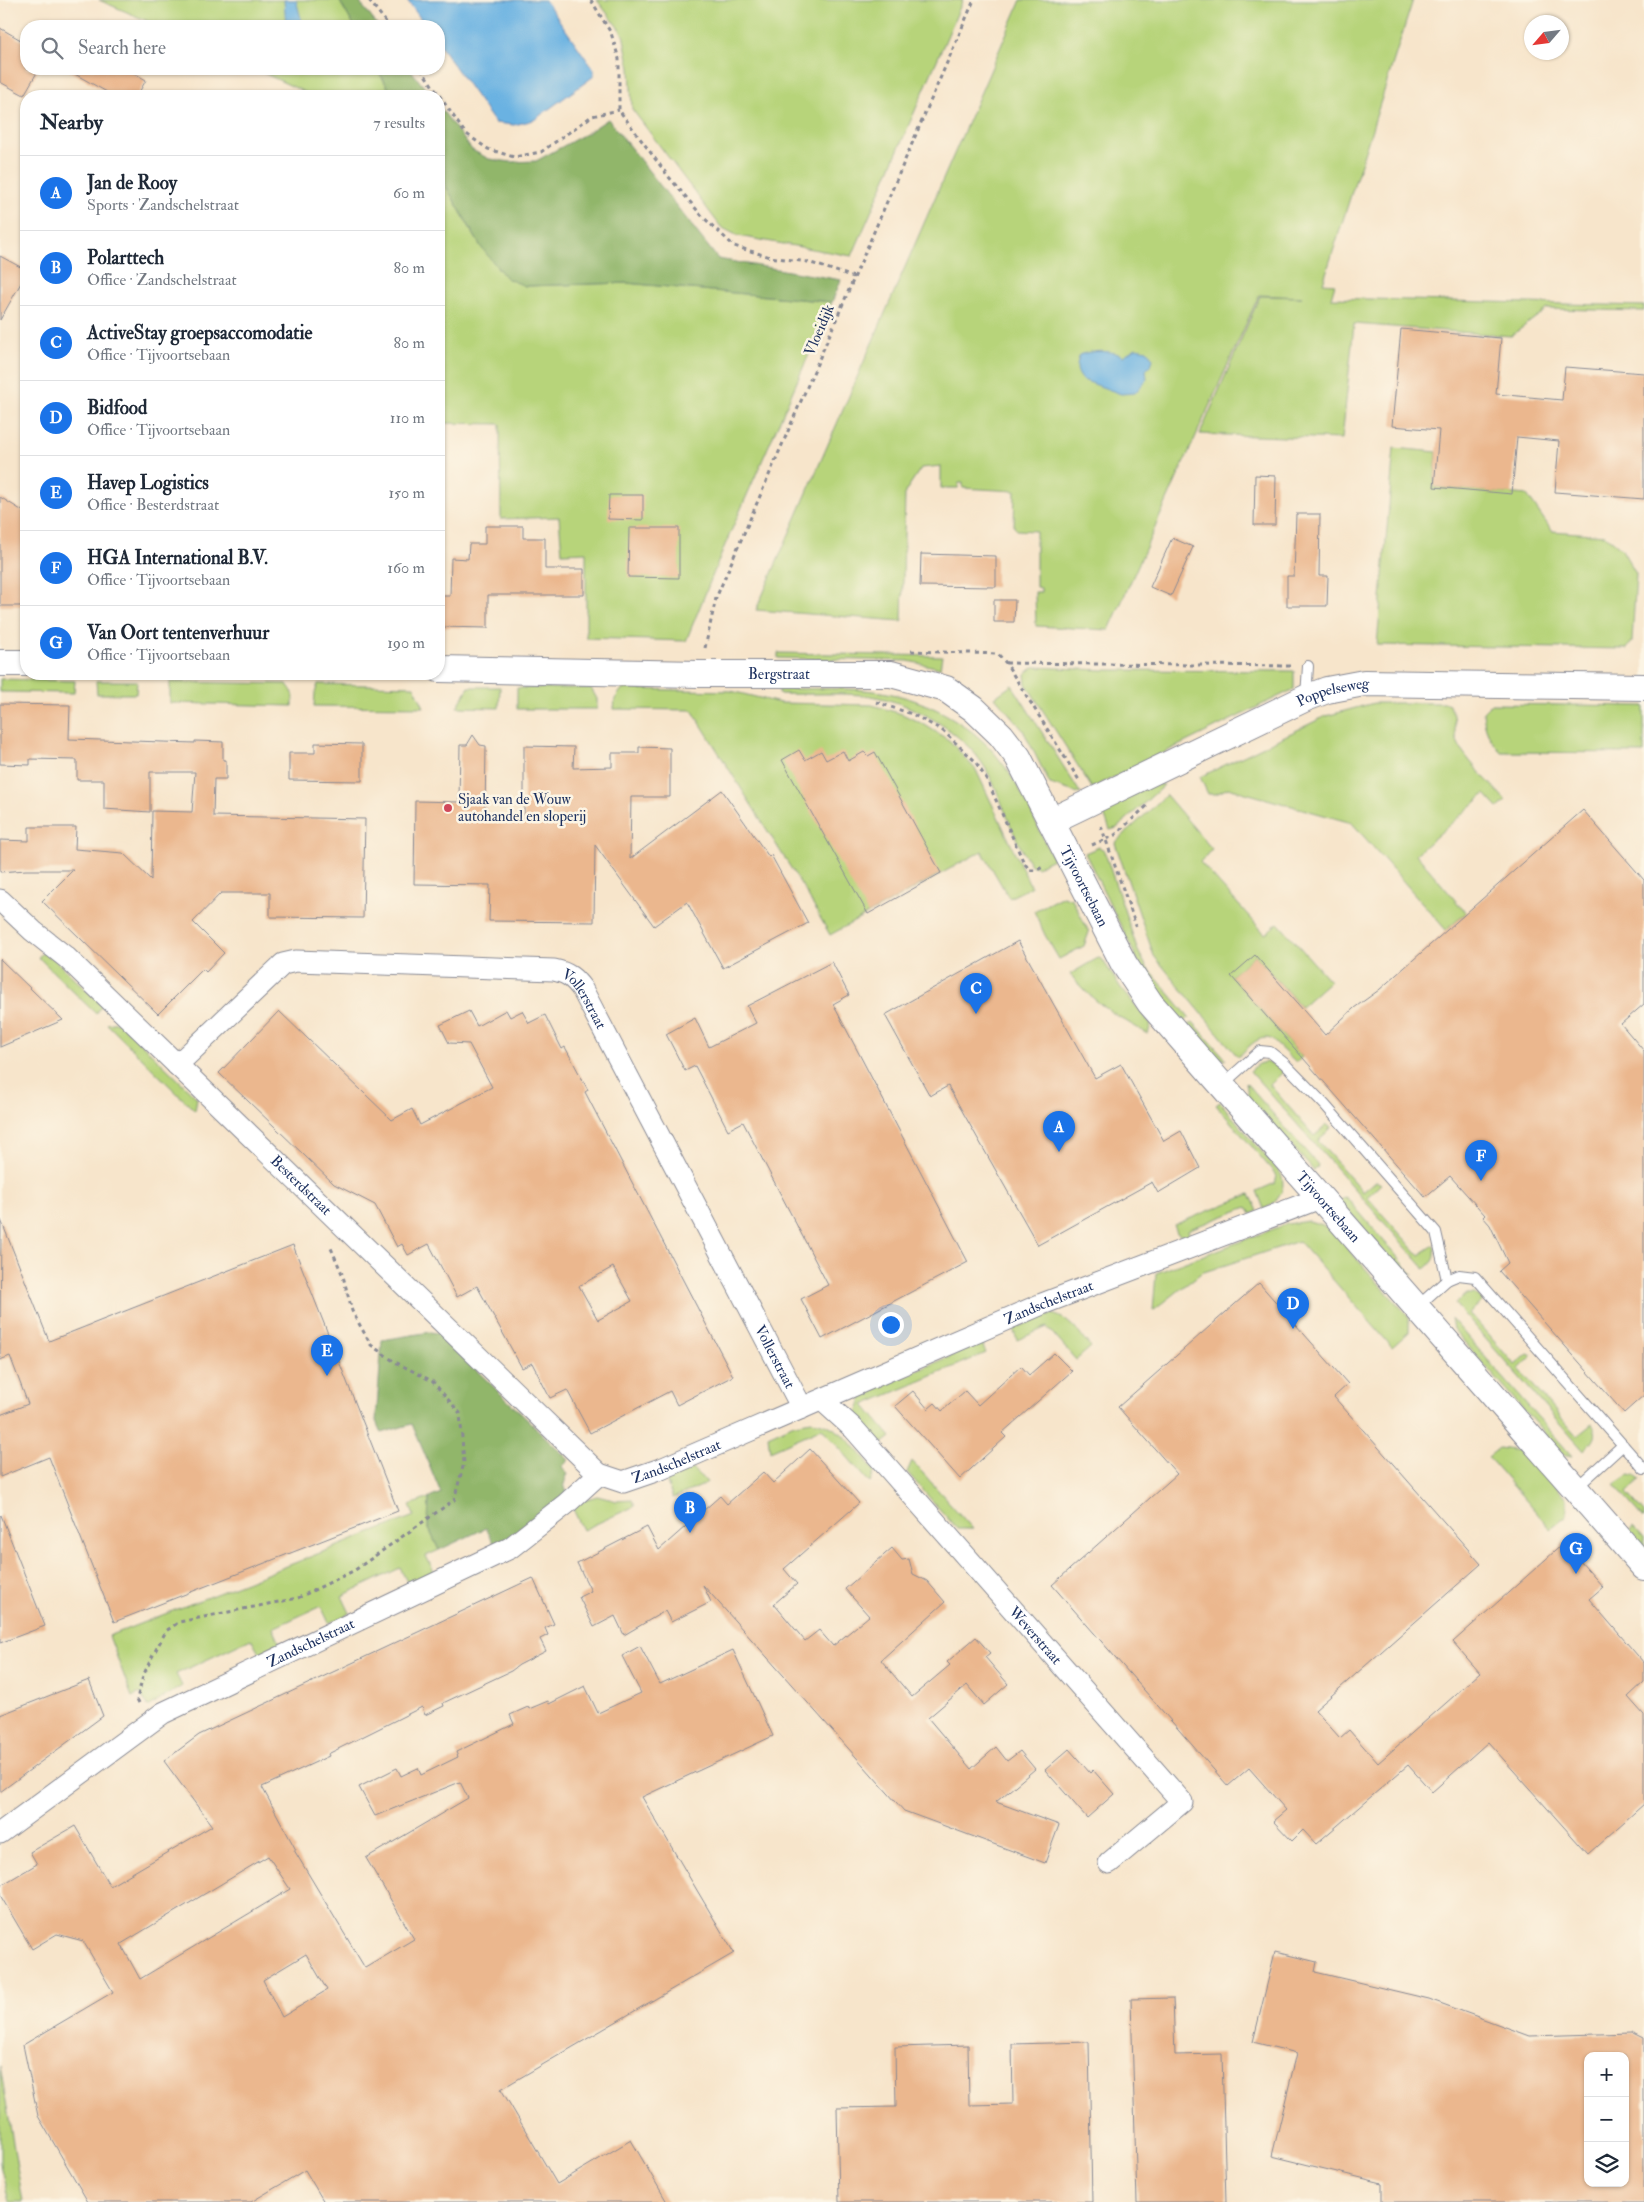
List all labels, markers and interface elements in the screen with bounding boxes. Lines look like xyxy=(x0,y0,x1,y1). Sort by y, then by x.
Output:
north arrow xyxy=(1524,15,1569,60)
search box xyxy=(20,20,445,75)
icon: search xyxy=(38,34,66,62)
text: Search here xyxy=(78,36,166,60)
text: Nearby xyxy=(40,109,103,136)
text: 7 results xyxy=(373,113,425,133)
text: Jan de Rooy xyxy=(87,171,177,195)
text: A xyxy=(51,183,61,203)
text: 60 m xyxy=(393,183,425,203)
text: Sports · Zandschelstraat xyxy=(87,195,239,215)
text: Polarttech xyxy=(87,246,164,270)
text: B xyxy=(51,258,61,278)
text: 80 m xyxy=(394,258,425,278)
text: Office · Zandschelstraat xyxy=(87,270,237,290)
street label: Vloeidijk xyxy=(800,302,839,359)
text: ActiveStay groepsaccomodatie xyxy=(87,321,312,345)
text: C xyxy=(50,333,62,353)
text: 80 m xyxy=(394,333,425,353)
text: Office · Tijvoortsebaan xyxy=(87,345,230,365)
text: Bidfood xyxy=(87,396,147,420)
text: D xyxy=(49,408,63,428)
text: 110 m xyxy=(390,408,425,428)
text: Office · Tijvoortsebaan xyxy=(87,420,230,440)
text: Havep Logistics xyxy=(87,471,209,495)
text: E xyxy=(50,483,62,503)
text: 150 m xyxy=(388,483,425,503)
text: Office · Besterdstraat xyxy=(87,495,219,515)
text: HGA International B.V. xyxy=(87,546,268,570)
text: F xyxy=(51,558,61,578)
text: 160 m xyxy=(387,558,425,578)
text: Office · Tijvoortsebaan xyxy=(87,570,230,590)
text: Van Oort tentenverhuur xyxy=(87,621,269,645)
text: G xyxy=(49,633,63,653)
text: 190 m xyxy=(387,633,425,653)
text: Office · Tijvoortsebaan xyxy=(87,645,230,665)
street label: Bergstraat xyxy=(748,665,810,684)
street label: Poppelseweg xyxy=(1293,674,1370,711)
place label: Sjaak van de Wouw autohandel en sloperij xyxy=(458,790,586,827)
marker: Sjaak van de Wouw autohandel en sloperij xyxy=(442,802,454,814)
street label: Tijvoortsebaan xyxy=(1055,843,1113,930)
street label: Vollerstraat xyxy=(558,965,610,1032)
pin: C xyxy=(960,973,992,1014)
pin: A xyxy=(1043,1111,1075,1152)
pin: F xyxy=(1465,1140,1497,1181)
street label: Besterdstraat xyxy=(266,1152,336,1220)
street label: Tijvoortsebaan xyxy=(1292,1167,1365,1247)
street label: Zandschelstraat xyxy=(1001,1276,1096,1329)
pin: D xyxy=(1277,1288,1309,1329)
your location xyxy=(878,1312,904,1338)
street label: Vollerstraat xyxy=(750,1322,799,1392)
pin: E xyxy=(311,1335,343,1376)
street label: Zandschelstraat xyxy=(630,1435,724,1488)
pin: B xyxy=(674,1492,706,1533)
pin: G xyxy=(1560,1533,1592,1574)
street label: Weverstraat xyxy=(1004,1602,1066,1669)
street label: Zandschelstraat xyxy=(264,1614,358,1672)
map controls xyxy=(1584,2052,1629,2187)
button: + xyxy=(1584,2052,1629,2097)
button: − xyxy=(1584,2097,1629,2142)
button: layers xyxy=(1584,2142,1629,2187)

